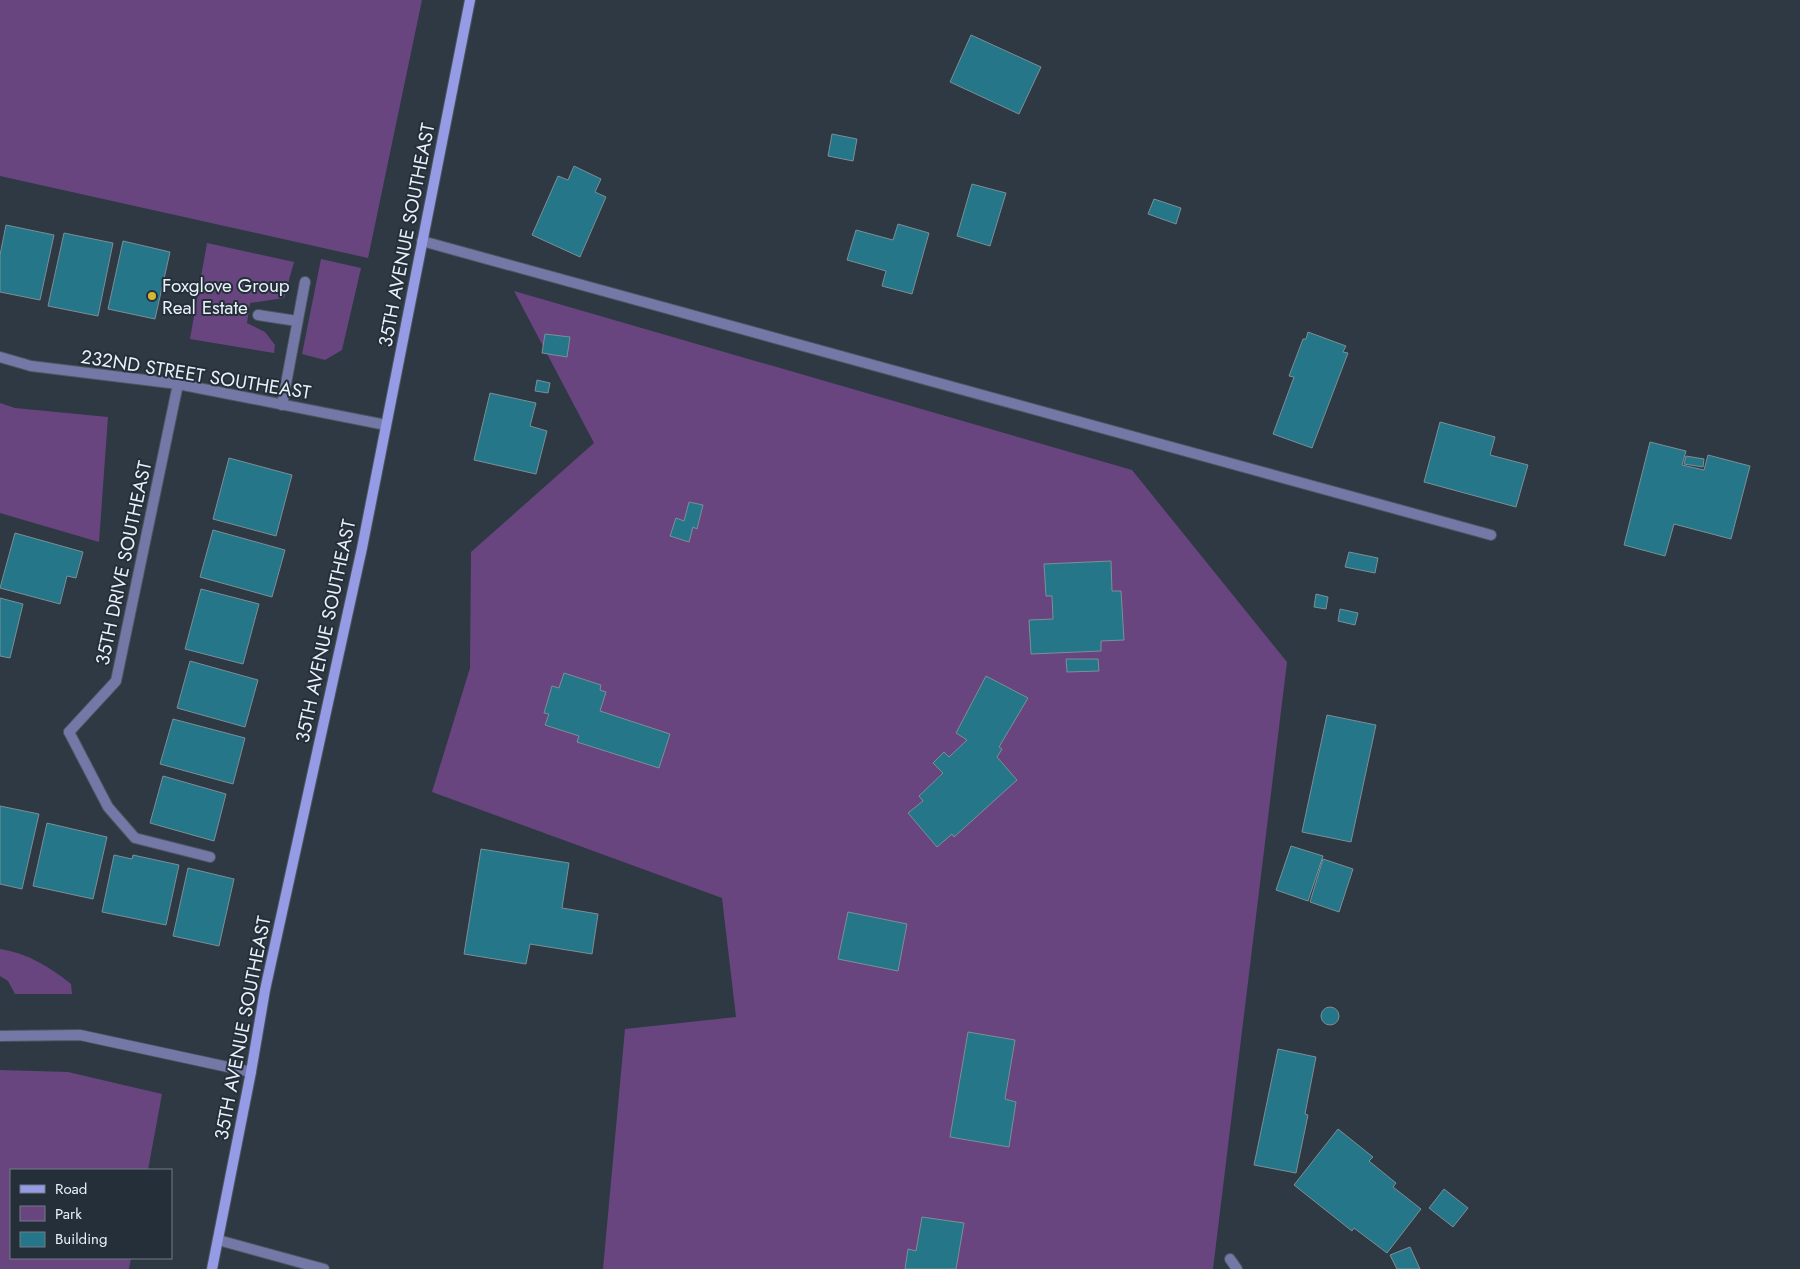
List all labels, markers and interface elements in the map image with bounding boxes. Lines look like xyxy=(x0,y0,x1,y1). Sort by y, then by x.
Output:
street label: 35TH AVENUE SOUTHEAST xyxy=(372,121,441,349)
place label: Foxglove Group Real Estate xyxy=(162,272,290,321)
marker: Foxglove Group Real Estate xyxy=(146,290,158,302)
street label: 232ND STREET SOUTHEAST xyxy=(79,343,313,406)
street label: 35TH DRIVE SOUTHEAST xyxy=(89,458,158,668)
street label: 35TH AVENUE SOUTHEAST xyxy=(289,517,362,745)
street label: 35TH AVENUE SOUTHEAST xyxy=(208,914,277,1142)
legend xyxy=(10,1169,172,1259)
text: Road xyxy=(55,1178,87,1200)
text: Park xyxy=(55,1203,82,1225)
text: Building xyxy=(55,1228,107,1250)

